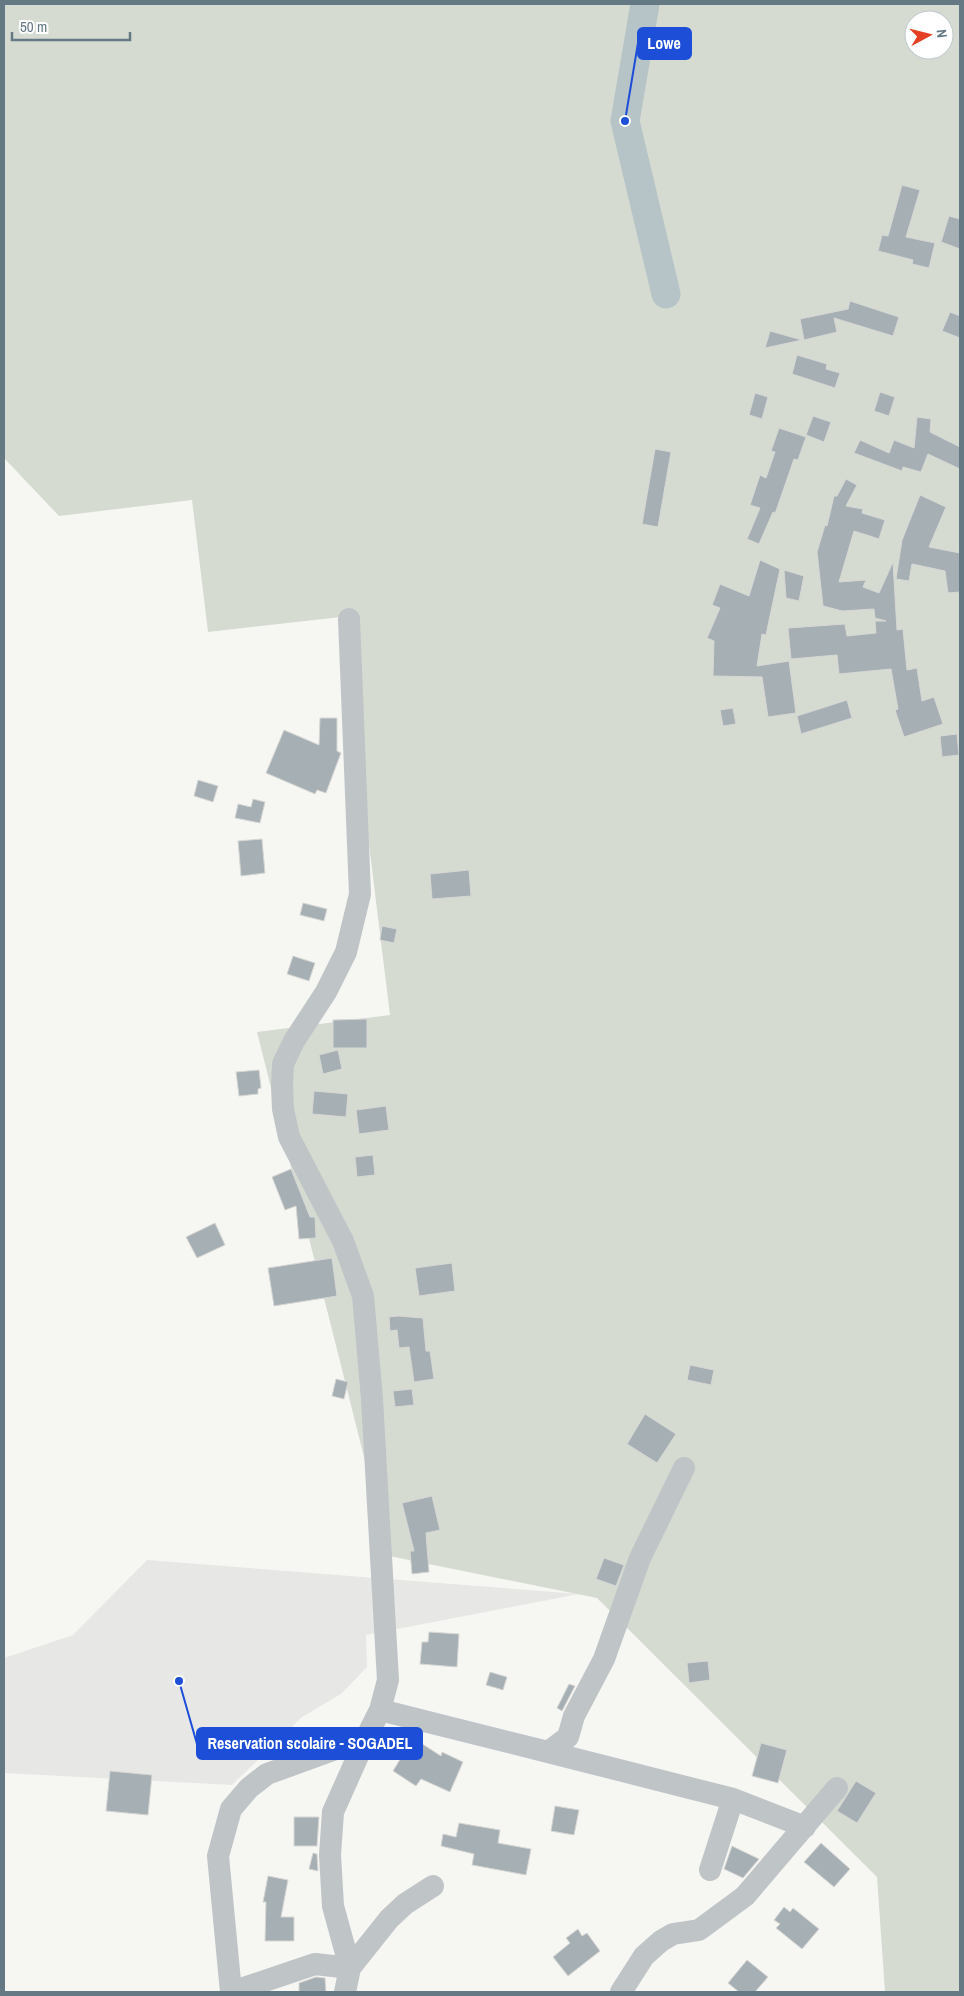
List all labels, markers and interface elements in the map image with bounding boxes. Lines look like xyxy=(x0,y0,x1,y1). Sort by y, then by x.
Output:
scale bar xyxy=(12,10,130,42)
north arrow xyxy=(904,10,954,60)
text: 50 m xyxy=(20,16,47,37)
callout: Lowe xyxy=(638,28,691,59)
text: N xyxy=(932,28,951,39)
text: Lowe xyxy=(647,32,681,54)
callout: Reservation scolaire - SOGADEL xyxy=(197,1728,422,1759)
text: Reservation scolaire - SOGADEL xyxy=(208,1732,412,1754)

